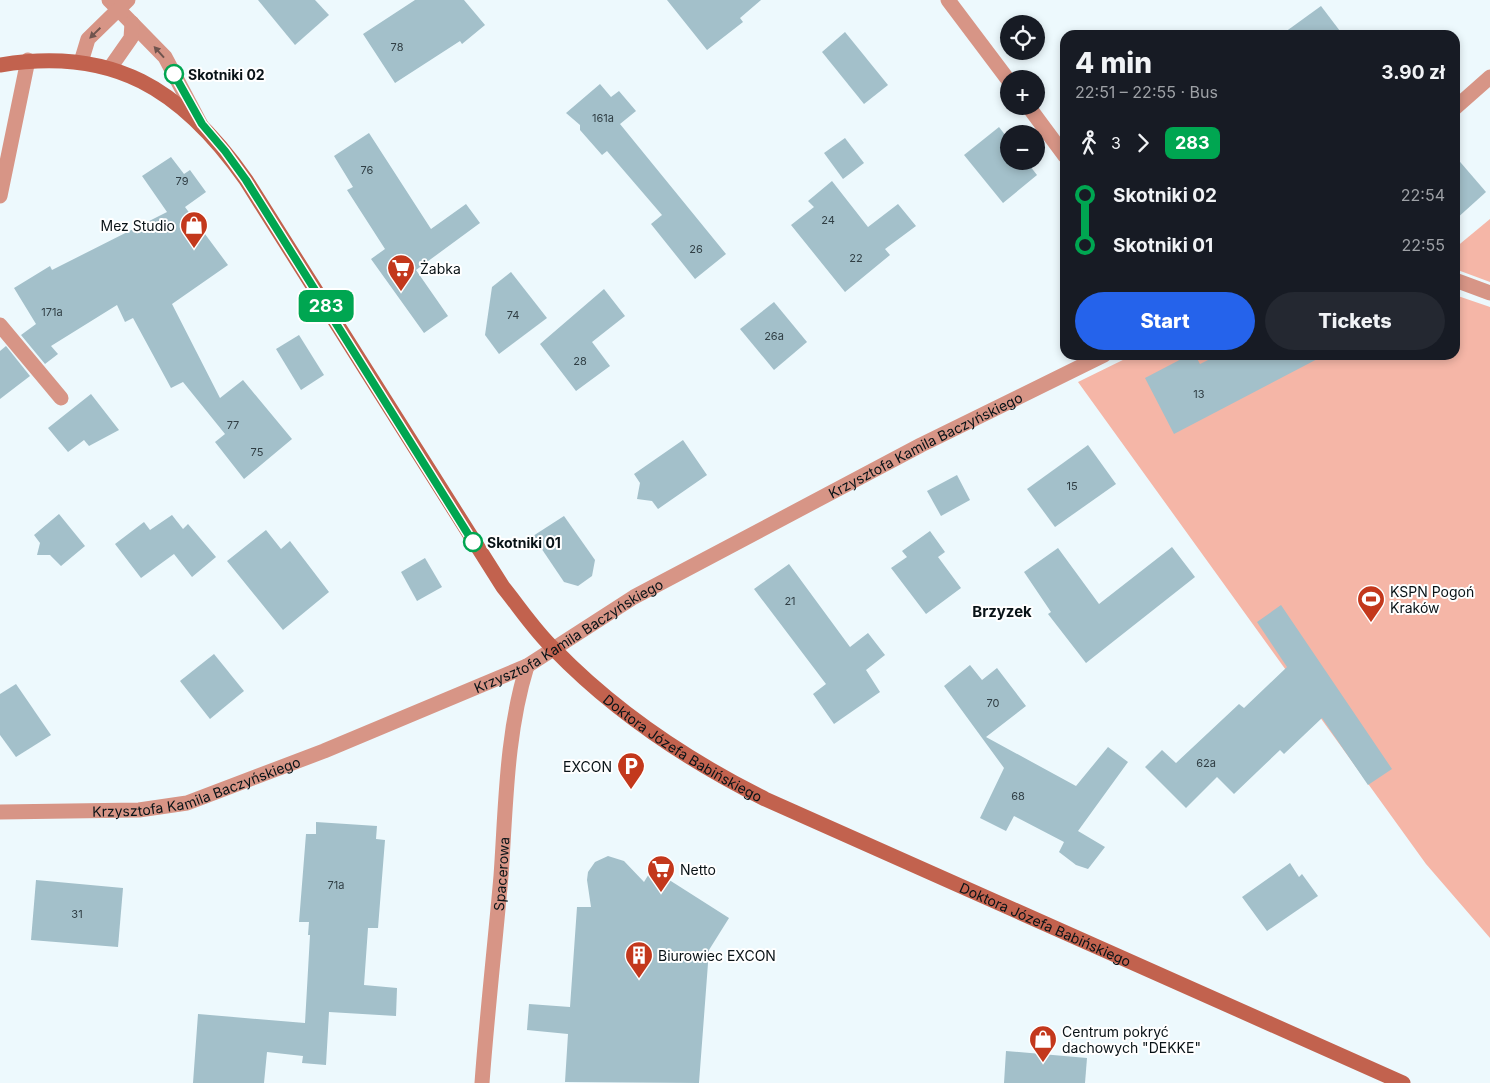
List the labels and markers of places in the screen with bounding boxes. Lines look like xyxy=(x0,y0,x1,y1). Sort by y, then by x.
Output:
marker: Skotniki 02 xyxy=(164,64,184,84)
place label: Skotniki 02 xyxy=(188,66,265,83)
shop icon: Mez Studio xyxy=(179,210,209,249)
place label: Mez Studio xyxy=(101,217,175,234)
supermarket icon: Żabka xyxy=(386,253,416,292)
place label: Żabka xyxy=(420,260,461,277)
marker: Skotniki 01 xyxy=(463,532,483,552)
place label: Skotniki 01 xyxy=(487,534,561,551)
place label: KSPN Pogoń Kraków xyxy=(1390,583,1474,616)
sports icon: KSPN Pogoń Kraków xyxy=(1356,584,1386,623)
parking icon: EXCON xyxy=(616,751,646,790)
place label: EXCON xyxy=(563,758,612,775)
supermarket icon: Netto xyxy=(646,854,676,893)
place label: Netto xyxy=(680,861,716,878)
building icon: Biurowiec EXCON xyxy=(624,940,654,979)
place label: Biurowiec EXCON xyxy=(658,947,776,964)
place label: Centrum pokryć dachowych "DEKKE" xyxy=(1062,1023,1201,1056)
shop icon: Centrum pokryć dachowych "DEKKE" xyxy=(1028,1024,1058,1063)

